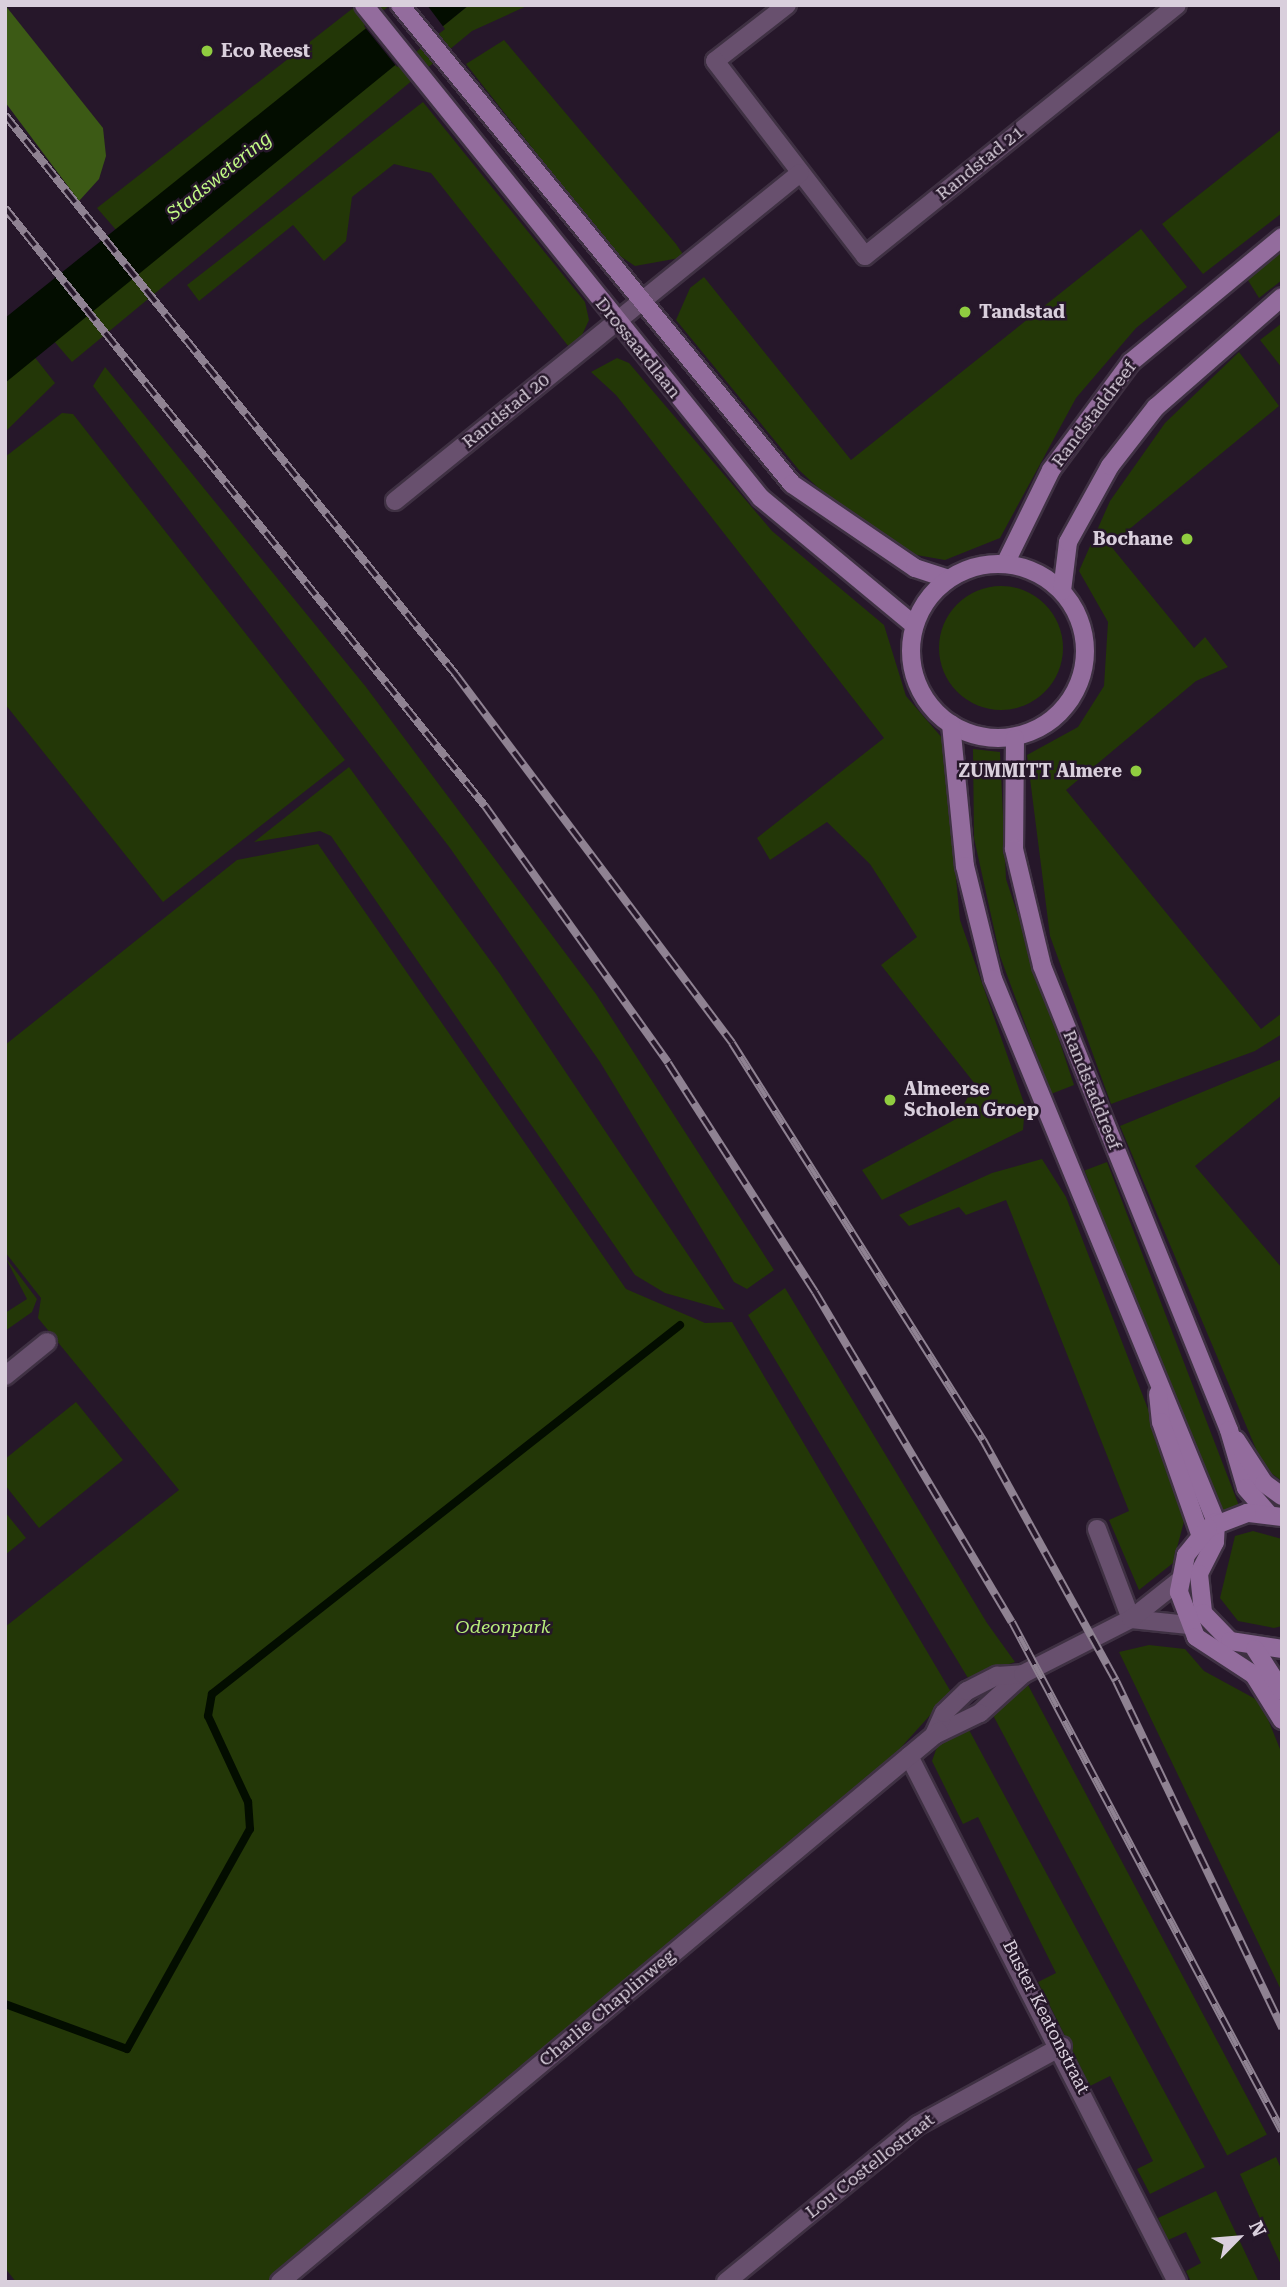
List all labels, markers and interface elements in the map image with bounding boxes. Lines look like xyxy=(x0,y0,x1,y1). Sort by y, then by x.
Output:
place label: Eco Reest xyxy=(221,40,310,62)
marker: Eco Reest xyxy=(199,43,215,59)
street label: Randstad 21 xyxy=(932,121,1028,205)
water label: Stadswetering xyxy=(162,127,276,225)
street label: Drossaardlaan xyxy=(591,293,685,403)
place label: Tandstad xyxy=(979,301,1065,323)
marker: Tandstad xyxy=(957,304,973,320)
street label: Randstaddreef xyxy=(1047,357,1141,471)
street label: Randstad 20 xyxy=(458,369,554,453)
place label: Bochane xyxy=(1093,528,1173,550)
marker: Bochane xyxy=(1179,531,1195,547)
place label: ZUMMITT Almere xyxy=(959,760,1122,782)
marker: ZUMMITT Almere xyxy=(1128,763,1144,779)
street label: Randstaddreef xyxy=(1058,1027,1126,1153)
place label: Almeerse Scholen Groep xyxy=(904,1079,1039,1122)
marker: Almeerse Scholen Groep xyxy=(882,1092,898,1108)
park label: Odeonpark xyxy=(456,1616,550,1638)
street label: Buster Keatonstraat xyxy=(998,1937,1094,2097)
street label: Charlie Chaplinweg xyxy=(535,1945,679,2071)
street label: Lou Costellostraat xyxy=(801,2109,939,2223)
north arrow xyxy=(1203,2203,1273,2273)
text: N xyxy=(1244,2217,1271,2240)

